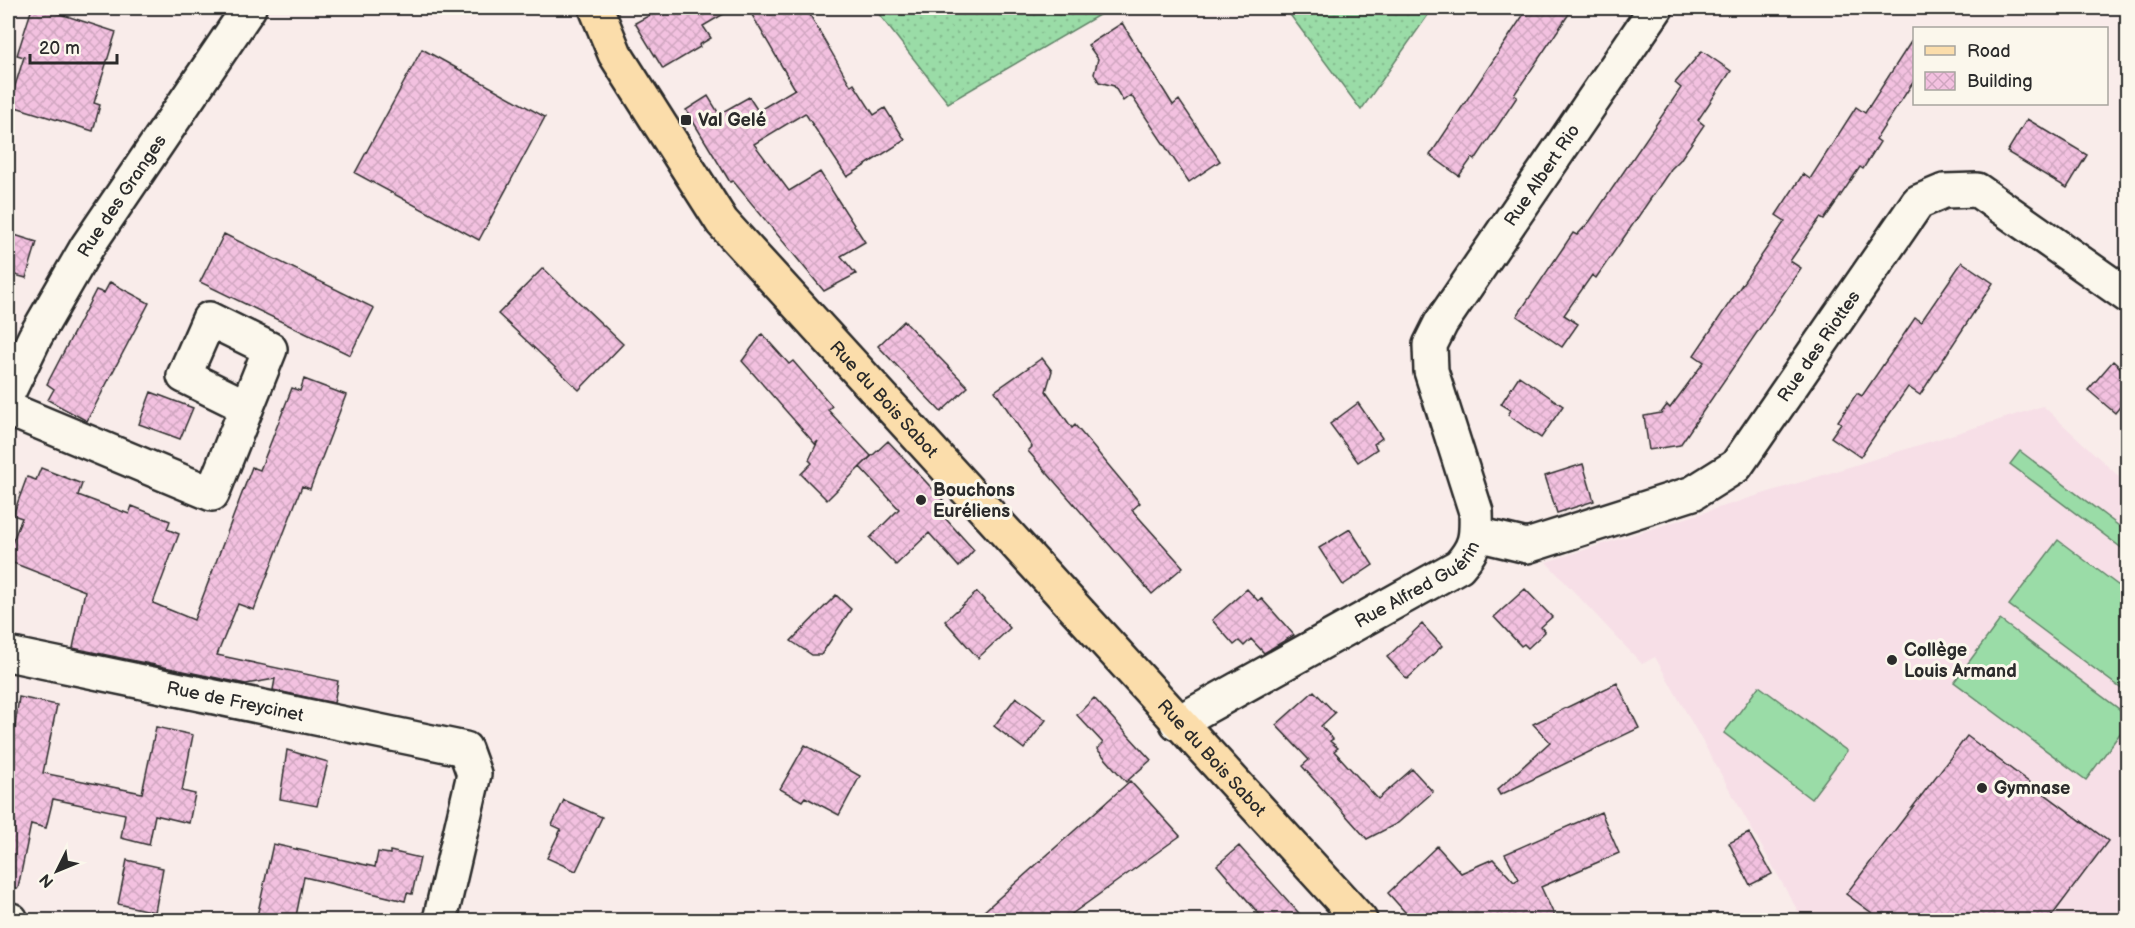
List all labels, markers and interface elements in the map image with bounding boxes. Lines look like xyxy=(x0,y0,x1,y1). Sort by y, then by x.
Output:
scale bar xyxy=(30,27,117,65)
legend xyxy=(1913,27,2108,105)
text: 20 m xyxy=(39,38,80,59)
text: Road xyxy=(1967,41,2011,62)
text: Building xyxy=(1967,71,2033,92)
place label: Val Gelé xyxy=(698,110,766,131)
marker: Val Gelé xyxy=(679,113,693,127)
street label: Rue Albert Rio xyxy=(1500,120,1584,230)
street label: Rue des Granges xyxy=(73,131,171,261)
street label: Rue des Riottes xyxy=(1773,286,1864,406)
street label: Rue du Bois Sabot xyxy=(825,337,943,462)
place label: Bouchons Euréliens xyxy=(933,480,1015,522)
marker: Bouchons Euréliens xyxy=(914,493,928,507)
street label: Rue Alfred Guérin xyxy=(1351,538,1484,633)
place label: Collège Louis Armand xyxy=(1904,640,2017,682)
marker: Collège Louis Armand xyxy=(1885,653,1899,667)
street label: Rue de Freycinet xyxy=(165,677,306,726)
street label: Rue du Bois Sabot xyxy=(1153,695,1271,821)
place label: Gymnase xyxy=(1994,778,2070,799)
marker: Gymnase xyxy=(1975,781,1989,795)
north arrow xyxy=(27,841,87,901)
text: N xyxy=(36,869,58,891)

